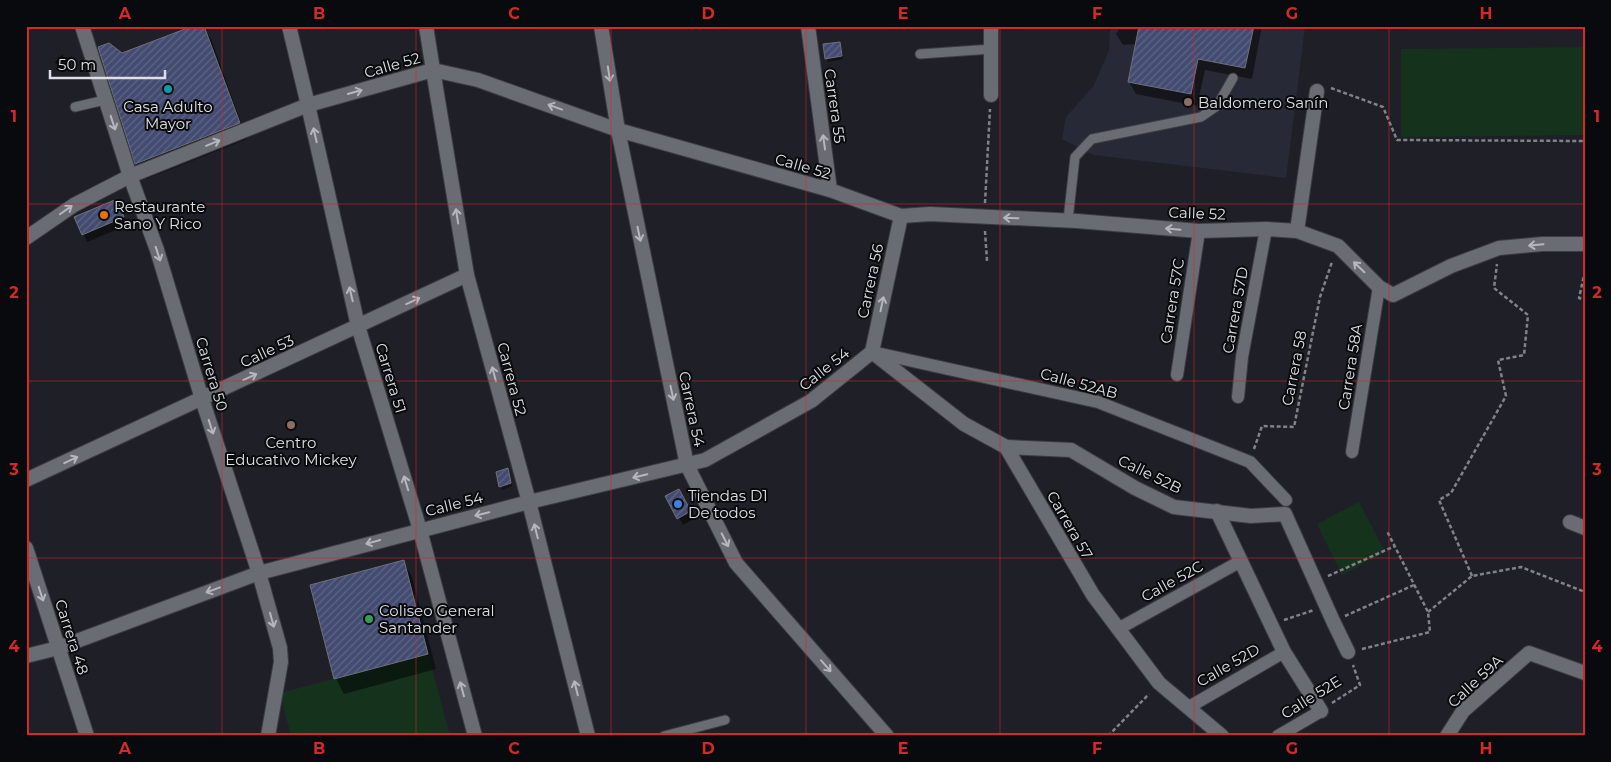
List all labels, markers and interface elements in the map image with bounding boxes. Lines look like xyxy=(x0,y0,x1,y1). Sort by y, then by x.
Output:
text: A xyxy=(118,4,132,23)
text: B xyxy=(313,4,325,23)
text: C xyxy=(508,4,520,23)
text: D xyxy=(701,4,715,23)
text: E xyxy=(898,4,908,23)
text: F xyxy=(1092,4,1102,23)
text: G xyxy=(1286,4,1298,23)
text: H xyxy=(1480,4,1492,23)
scale bar xyxy=(50,48,165,80)
street label: Calle 52 xyxy=(362,48,422,82)
text: 50 m xyxy=(58,55,96,74)
one-way arrow xyxy=(604,66,614,82)
street label: Carrera 55 xyxy=(820,67,850,145)
marker: Casa Adulto Mayor xyxy=(162,83,174,95)
one-way arrow xyxy=(347,87,363,96)
place label: Baldomero Sanín xyxy=(1198,93,1328,112)
marker: Baldomero Sanín xyxy=(1182,96,1194,108)
place label: Casa Adulto Mayor xyxy=(123,97,213,133)
one-way arrow xyxy=(548,102,564,111)
text: 1 xyxy=(11,107,17,126)
text: 1 xyxy=(1594,107,1600,126)
one-way arrow xyxy=(109,114,118,130)
one-way arrow xyxy=(310,127,319,143)
one-way arrow xyxy=(819,134,829,150)
one-way arrow xyxy=(205,138,221,147)
street label: Calle 52 xyxy=(773,149,833,183)
place label: Restaurante Sano Y Rico xyxy=(114,197,205,233)
street label: Calle 52 xyxy=(1168,203,1226,223)
one-way arrow xyxy=(59,205,73,215)
one-way arrow xyxy=(452,208,462,224)
marker: Restaurante Sano Y Rico xyxy=(98,209,110,221)
one-way arrow xyxy=(1003,213,1020,223)
one-way arrow xyxy=(1165,224,1181,233)
one-way arrow xyxy=(635,225,644,241)
one-way arrow xyxy=(1528,240,1544,249)
street label: Carrera 56 xyxy=(853,242,887,320)
one-way arrow xyxy=(154,246,164,262)
street label: Carrera 57C xyxy=(1156,257,1188,345)
one-way arrow xyxy=(1353,261,1365,273)
street label: Carrera 57D xyxy=(1218,265,1252,355)
text: 2 xyxy=(9,283,19,302)
text: 2 xyxy=(1592,283,1602,302)
one-way arrow xyxy=(346,286,355,302)
one-way arrow xyxy=(405,295,420,305)
one-way arrow xyxy=(878,297,887,313)
street label: Carrera 58A xyxy=(1334,322,1366,411)
street label: Carrera 58 xyxy=(1277,329,1311,407)
street label: Calle 53 xyxy=(237,330,297,372)
street label: Carrera 50 xyxy=(192,335,232,414)
street label: Carrera 52 xyxy=(493,340,531,418)
street label: Carrera 51 xyxy=(371,341,411,415)
street label: Calle 54 xyxy=(795,343,853,395)
street label: Calle 52AB xyxy=(1038,364,1120,402)
one-way arrow xyxy=(489,366,498,382)
street label: Carrera 54 xyxy=(675,369,709,449)
one-way arrow xyxy=(242,372,257,381)
one-way arrow xyxy=(668,385,677,401)
one-way arrow xyxy=(207,418,216,434)
marker: Centro Educativo Mickey xyxy=(285,419,297,431)
place label: Centro Educativo Mickey xyxy=(225,433,358,469)
street label: Calle 52B xyxy=(1115,450,1185,498)
one-way arrow xyxy=(63,454,78,464)
text: 3 xyxy=(8,460,19,479)
text: 3 xyxy=(1591,460,1602,479)
one-way arrow xyxy=(632,472,648,481)
one-way arrow xyxy=(400,475,410,491)
place label: Tiendas D1 De todos xyxy=(688,486,768,522)
street label: Calle 54 xyxy=(423,488,485,520)
street label: Carrera 57 xyxy=(1043,488,1097,563)
marker: Tiendas D1 De todos xyxy=(672,498,684,510)
one-way arrow xyxy=(474,510,490,519)
one-way arrow xyxy=(531,523,540,539)
one-way arrow xyxy=(721,532,730,547)
one-way arrow xyxy=(365,538,381,548)
street label: Calle 52C xyxy=(1138,556,1207,606)
one-way arrow xyxy=(37,586,46,601)
one-way arrow xyxy=(206,586,221,595)
street label: Carrera 48 xyxy=(51,597,93,677)
place label: Coliseo General Santander xyxy=(379,601,495,637)
one-way arrow xyxy=(268,611,278,627)
marker: Coliseo General Santander xyxy=(363,613,375,625)
text: 4 xyxy=(8,637,20,656)
text: 4 xyxy=(1591,637,1603,656)
street label: Calle 52D xyxy=(1193,639,1263,691)
street label: Calle 59A xyxy=(1443,650,1507,711)
one-way arrow xyxy=(821,659,832,672)
street label: Calle 52E xyxy=(1277,671,1345,723)
one-way arrow xyxy=(457,681,467,697)
one-way arrow xyxy=(571,681,580,697)
text: A xyxy=(118,739,132,758)
text: B xyxy=(313,739,325,758)
text: C xyxy=(508,739,520,758)
text: D xyxy=(701,739,715,758)
text: E xyxy=(898,739,908,758)
text: F xyxy=(1092,739,1102,758)
text: G xyxy=(1286,739,1298,758)
text: H xyxy=(1480,739,1492,758)

